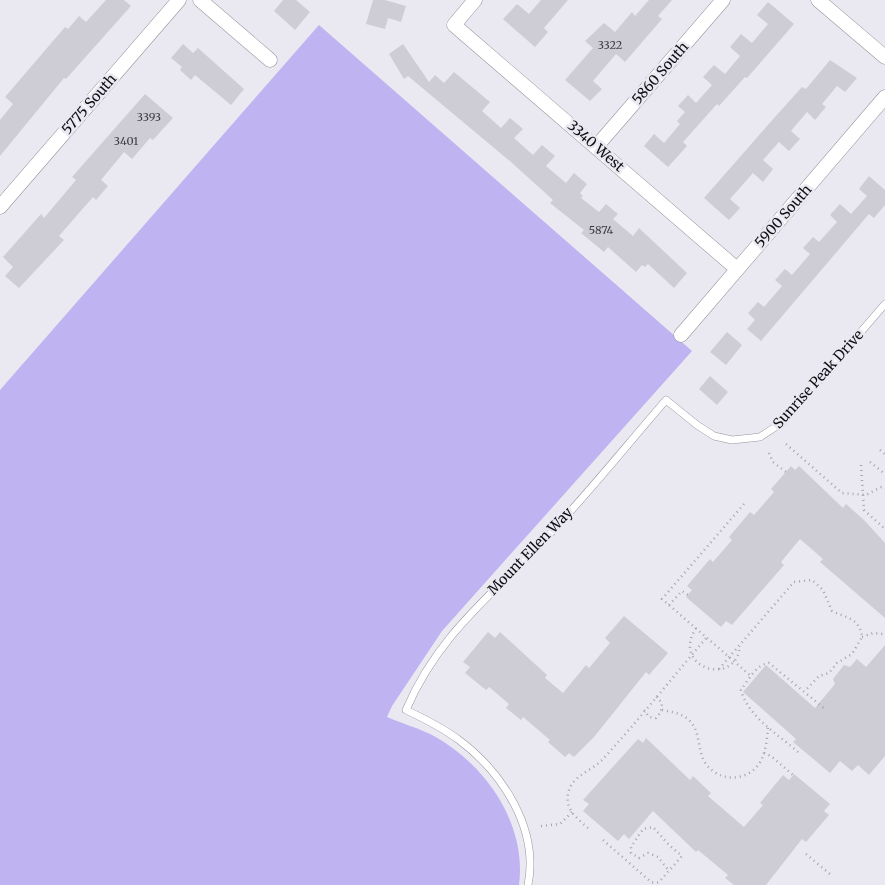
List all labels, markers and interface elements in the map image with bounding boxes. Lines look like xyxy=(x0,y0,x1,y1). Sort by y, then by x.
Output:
house number: 3322 xyxy=(598,38,622,52)
street label: 5860 South xyxy=(628,38,692,108)
street label: 5775 South xyxy=(58,70,120,138)
house number: 3393 xyxy=(137,110,161,124)
street label: 3340 West xyxy=(564,117,628,176)
house number: 3401 xyxy=(114,134,138,148)
street label: 5900 South xyxy=(751,181,815,251)
house number: 5874 xyxy=(589,223,614,237)
street label: Sunrise Peak Drive xyxy=(769,326,867,432)
street label: Mount Ellen Way xyxy=(484,503,577,599)

